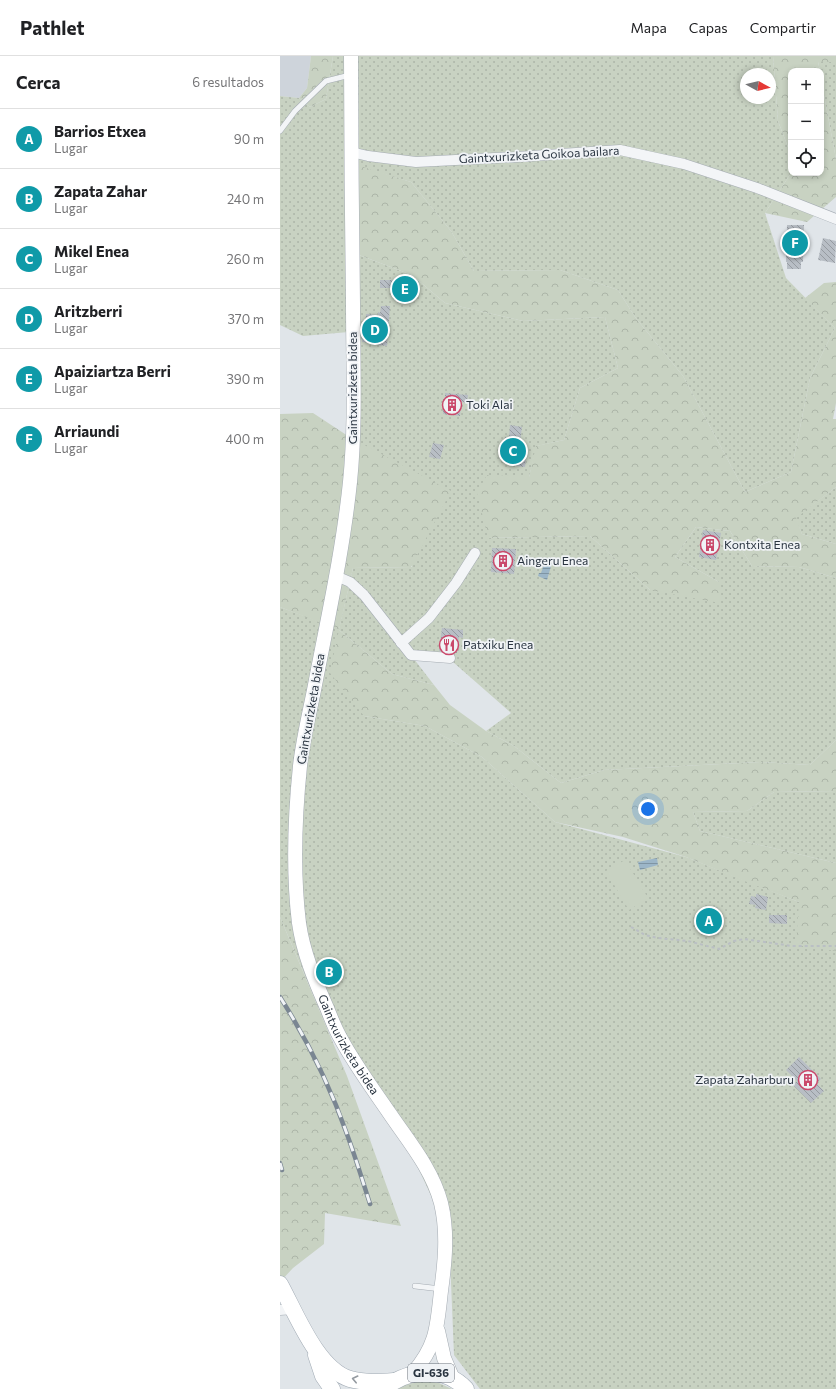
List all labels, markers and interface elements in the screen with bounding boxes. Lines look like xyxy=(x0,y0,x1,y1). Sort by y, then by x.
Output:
text: Pathlet xyxy=(20,16,85,39)
text: Mapa xyxy=(631,19,667,36)
text: Capas xyxy=(689,19,728,36)
text: Compartir xyxy=(750,19,816,36)
north arrow xyxy=(740,68,776,104)
map controls xyxy=(788,68,824,176)
button: + xyxy=(788,68,824,104)
text: Cerca xyxy=(16,72,61,93)
text: 6 resultados xyxy=(192,74,264,90)
button: − xyxy=(788,104,824,140)
text: Barrios Etxea xyxy=(54,122,146,140)
text: A xyxy=(24,131,34,147)
text: 90 m xyxy=(234,131,264,147)
text: Lugar xyxy=(54,140,88,156)
button: locate xyxy=(788,140,824,176)
street label: Gaintxurizketa Goikoa bailara xyxy=(458,143,620,165)
text: Zapata Zahar xyxy=(54,182,147,200)
text: B xyxy=(25,191,33,207)
text: 240 m xyxy=(227,191,264,207)
text: Lugar xyxy=(54,200,88,216)
pin: F xyxy=(782,228,808,258)
text: Mikel Enea xyxy=(54,242,129,260)
text: C xyxy=(25,251,33,267)
text: 260 m xyxy=(227,251,264,267)
text: Lugar xyxy=(54,260,88,276)
pin: E xyxy=(392,274,418,304)
text: Aritzberri xyxy=(54,302,123,320)
text: D xyxy=(24,311,34,327)
text: 370 m xyxy=(227,311,264,327)
pin: D xyxy=(362,315,388,345)
text: Lugar xyxy=(54,320,88,336)
street label: Gaintxurizketa bidea xyxy=(345,332,359,444)
text: Apaiziartza Berri xyxy=(54,362,171,380)
text: E xyxy=(25,371,33,387)
text: 390 m xyxy=(226,371,264,387)
text: Lugar xyxy=(54,380,88,396)
building icon: Toki Alai xyxy=(441,394,463,416)
place label: Toki Alai xyxy=(466,397,513,411)
text: Arriaundi xyxy=(54,422,119,440)
text: F xyxy=(25,431,33,447)
text: 400 m xyxy=(225,431,264,447)
pin: C xyxy=(500,436,526,466)
text: Lugar xyxy=(54,440,88,456)
building icon: Kontxita Enea xyxy=(699,534,721,556)
place label: Kontxita Enea xyxy=(724,537,800,551)
building icon: Aingeru Enea xyxy=(492,550,514,572)
place label: Aingeru Enea xyxy=(517,553,588,567)
restaurant icon: Patxiku Enea xyxy=(438,634,460,656)
place label: Patxiku Enea xyxy=(463,637,533,651)
street label: Gaintxurizketa bidea xyxy=(293,652,327,765)
your location xyxy=(638,799,658,819)
pin: A xyxy=(696,906,722,936)
pin: B xyxy=(316,957,342,987)
street label: Gaintxurizketa bidea xyxy=(316,992,382,1097)
building icon: Zapata Zaharburu xyxy=(797,1069,819,1091)
place label: Zapata Zaharburu xyxy=(695,1072,794,1086)
road number: GI-636 xyxy=(408,1364,454,1382)
one-way arrow xyxy=(352,1376,358,1384)

